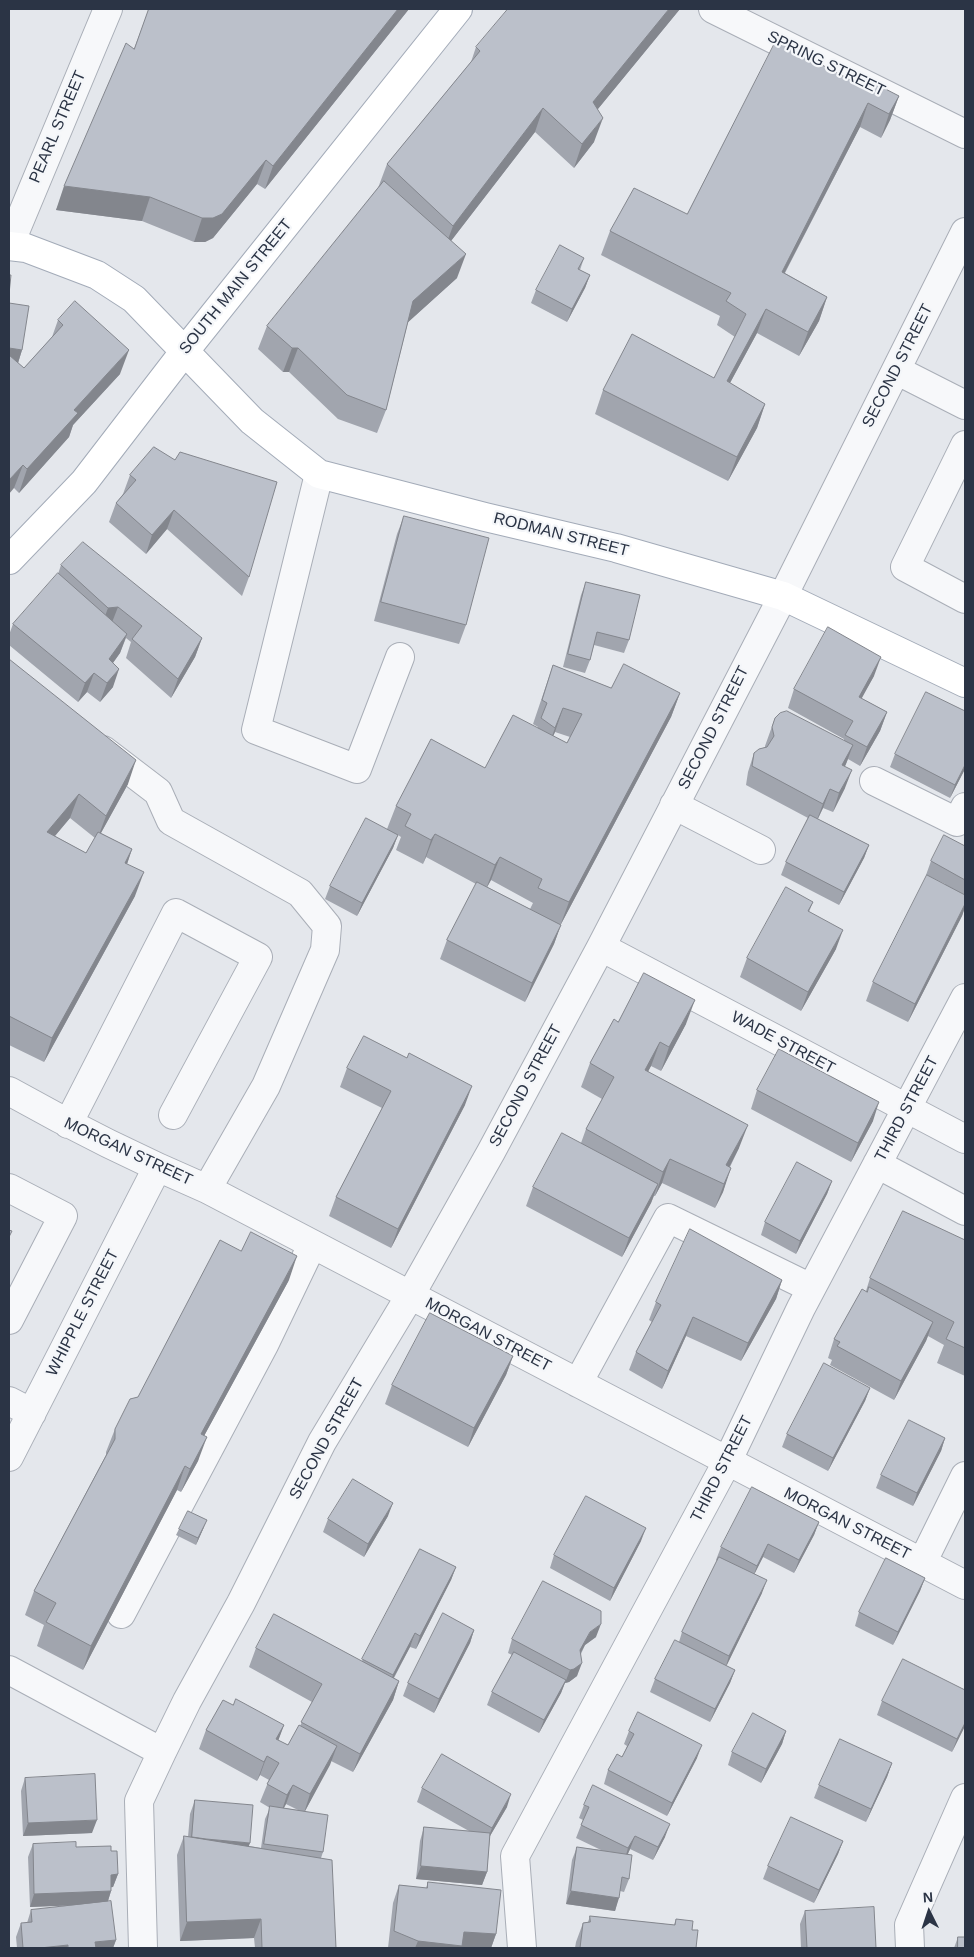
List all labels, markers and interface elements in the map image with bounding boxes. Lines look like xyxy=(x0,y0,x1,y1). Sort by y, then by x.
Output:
street label: SPRING STREET xyxy=(764,27,888,101)
street label: PEARL STREET xyxy=(26,68,90,186)
street label: SOUTH MAIN STREET xyxy=(176,216,296,358)
street label: SECOND STREET xyxy=(859,301,937,431)
street label: RODMAN STREET xyxy=(491,509,631,561)
street label: SECOND STREET xyxy=(675,663,753,793)
street label: WADE STREET xyxy=(728,1008,838,1078)
street label: SECOND STREET xyxy=(486,1021,566,1151)
street label: THIRD STREET xyxy=(871,1053,943,1165)
street label: MORGAN STREET xyxy=(61,1114,195,1190)
street label: WHIPPLE STREET xyxy=(43,1246,123,1380)
street label: MORGAN STREET xyxy=(422,1294,554,1376)
street label: SECOND STREET xyxy=(286,1375,368,1503)
street label: THIRD STREET xyxy=(687,1413,757,1525)
street label: MORGAN STREET xyxy=(780,1484,914,1564)
north arrow xyxy=(904,1887,954,1937)
text: N xyxy=(922,1889,934,1905)

